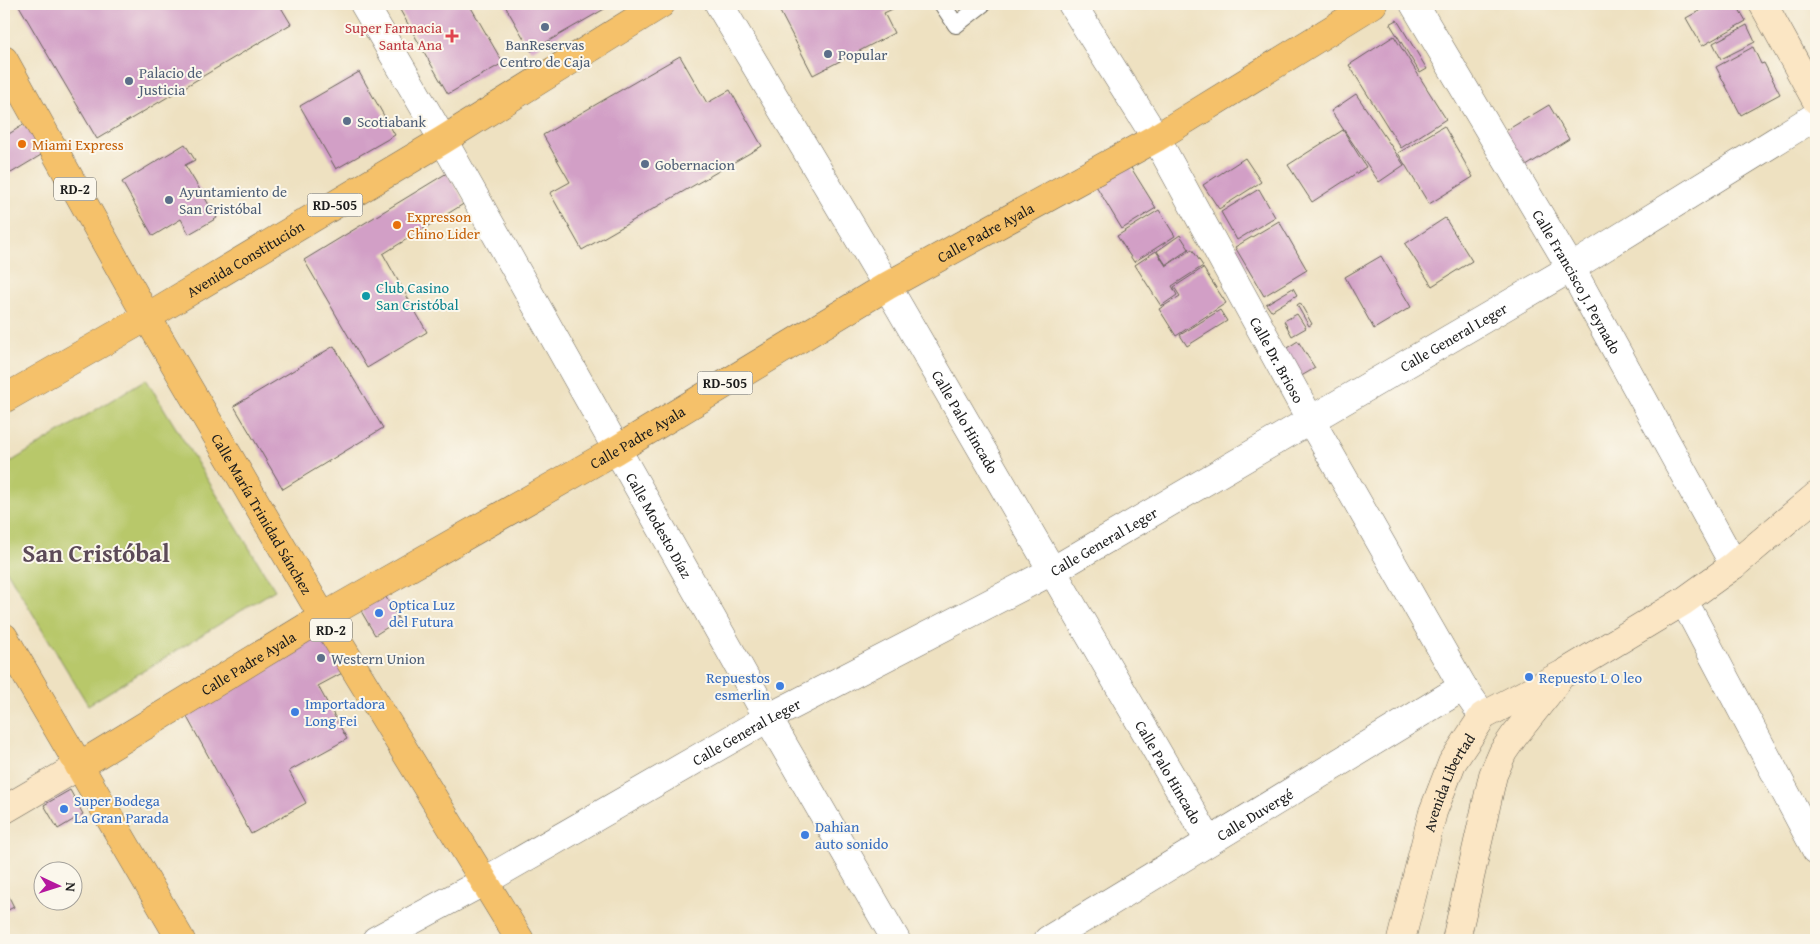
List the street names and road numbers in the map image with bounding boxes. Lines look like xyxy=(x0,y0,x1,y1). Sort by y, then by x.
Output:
road number: RD-2 xyxy=(54,178,96,200)
road number: RD-505 xyxy=(308,194,362,216)
street label: Calle Padre Ayala xyxy=(933,197,1037,267)
street label: Calle Francisco J. Peynado xyxy=(1528,205,1627,358)
street label: Avenida Constitución xyxy=(182,215,308,302)
street label: Calle General Leger xyxy=(1396,297,1511,376)
street label: Calle Dr. Brioso xyxy=(1245,313,1310,407)
street label: Calle Palo Hincado xyxy=(927,366,1004,478)
road number: RD-505 xyxy=(698,372,752,394)
street label: Calle Padre Ayala xyxy=(586,400,689,473)
street label: Calle María Trinidad Sánchez xyxy=(207,429,318,598)
street label: Calle Modesto Díaz xyxy=(621,468,698,582)
street label: Calle General Leger xyxy=(1046,501,1161,581)
road number: RD-2 xyxy=(310,618,352,642)
street label: Calle Padre Ayala xyxy=(197,626,299,700)
street label: Calle General Leger xyxy=(688,693,804,770)
street label: Calle Palo Hincado xyxy=(1131,716,1207,828)
street label: Avenida Libertad xyxy=(1418,729,1479,834)
street label: Calle Duvergé xyxy=(1212,783,1297,845)

